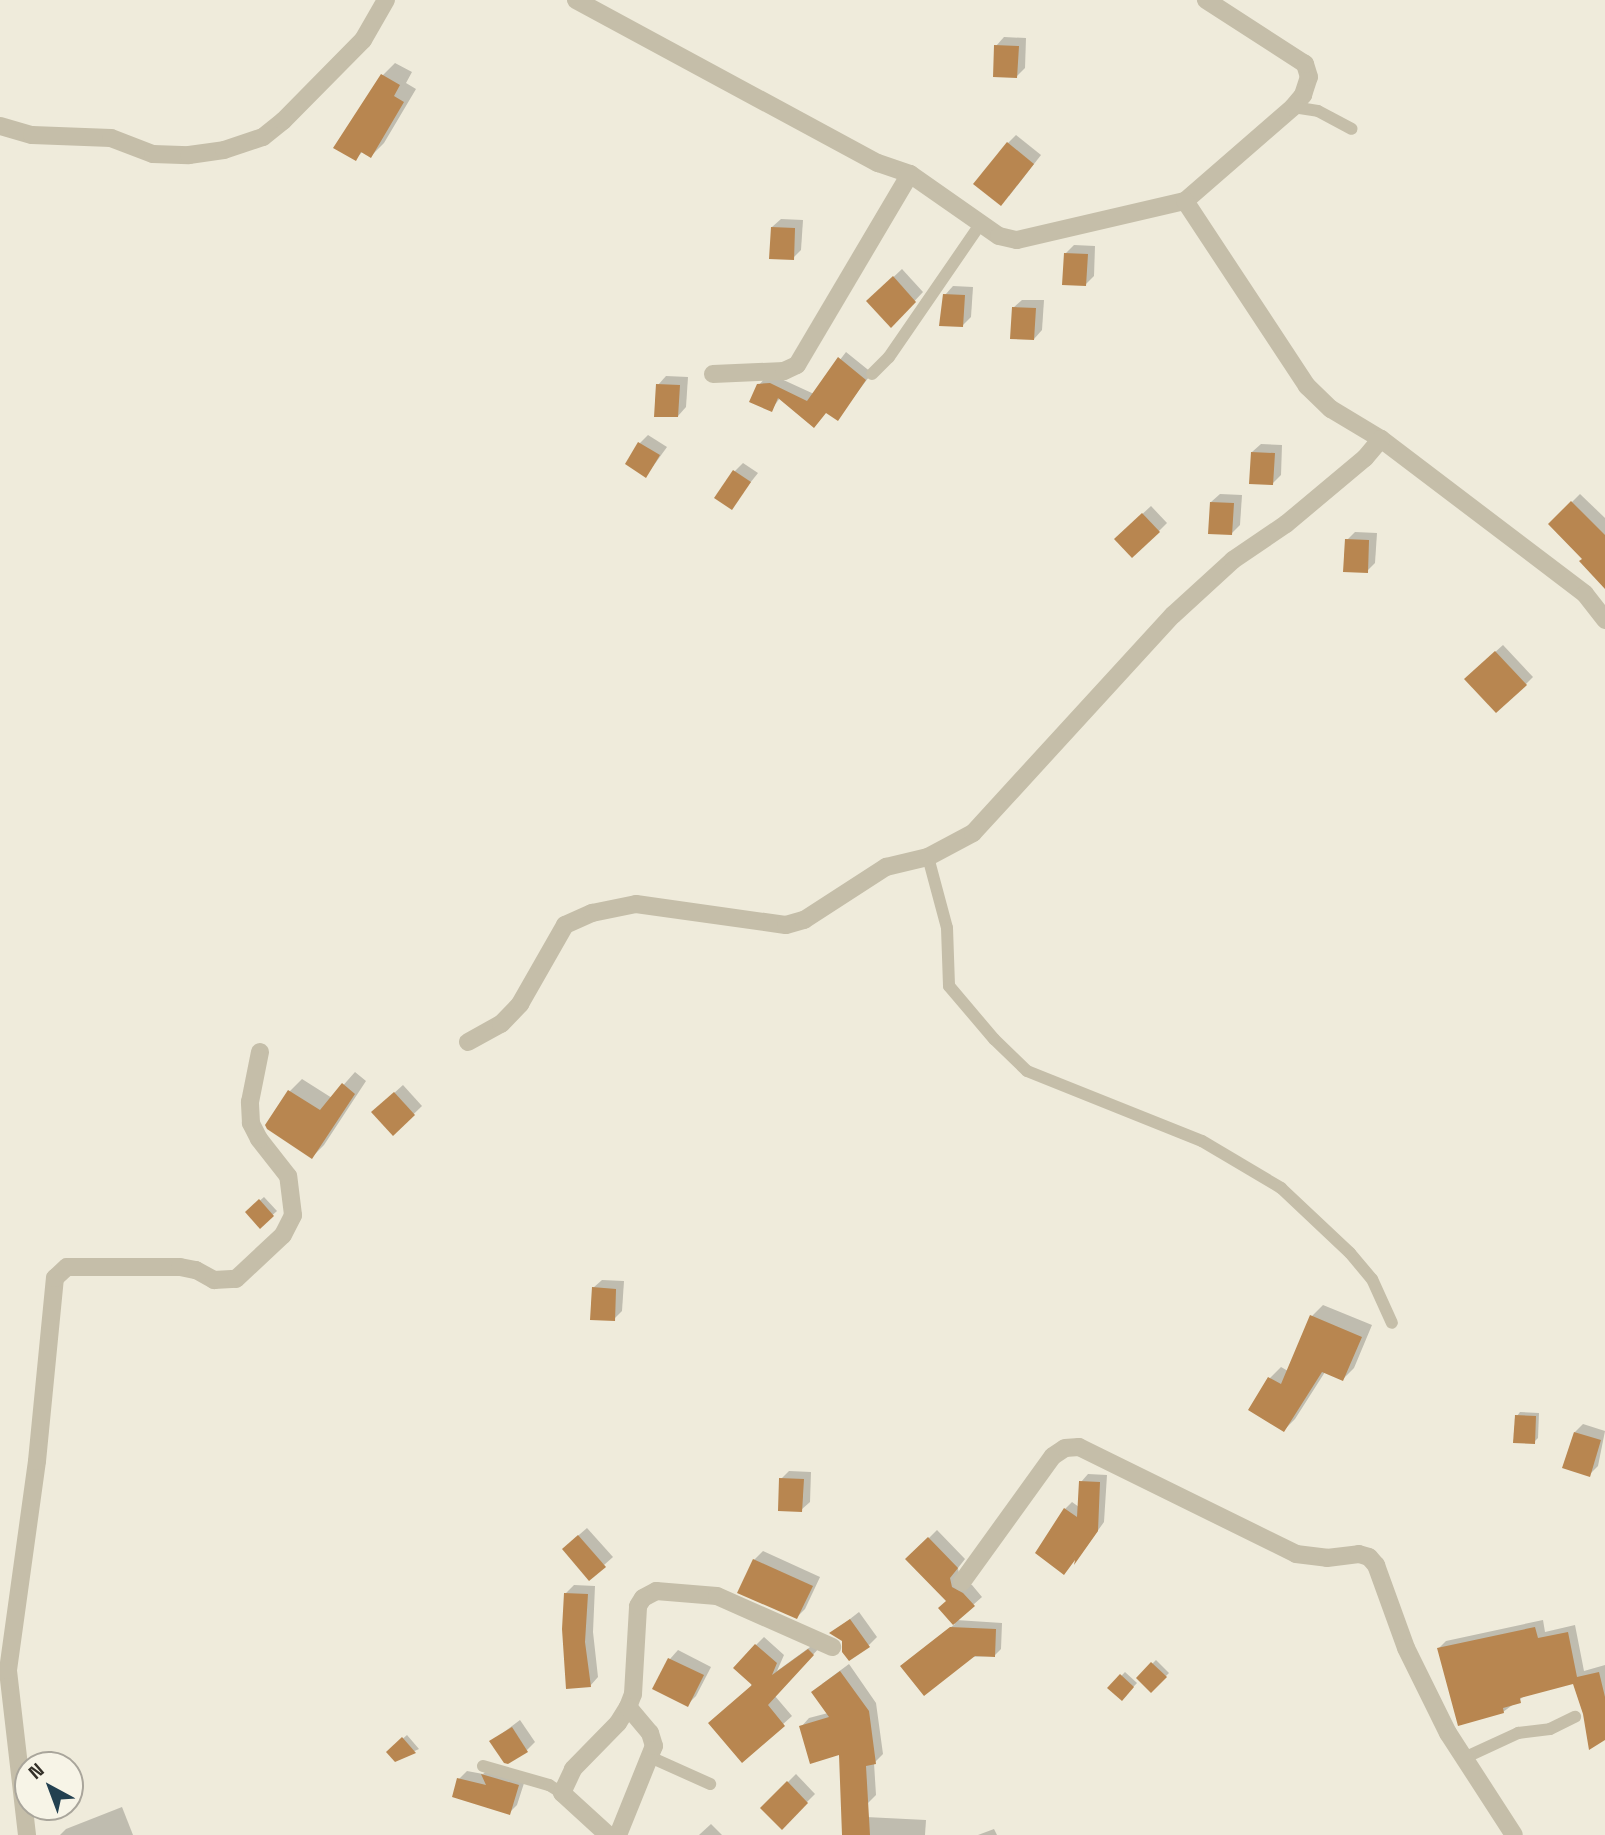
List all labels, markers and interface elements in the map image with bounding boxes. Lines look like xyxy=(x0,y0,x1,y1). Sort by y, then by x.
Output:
north arrow xyxy=(14,1751,84,1821)
text: N xyxy=(23,1758,49,1785)

